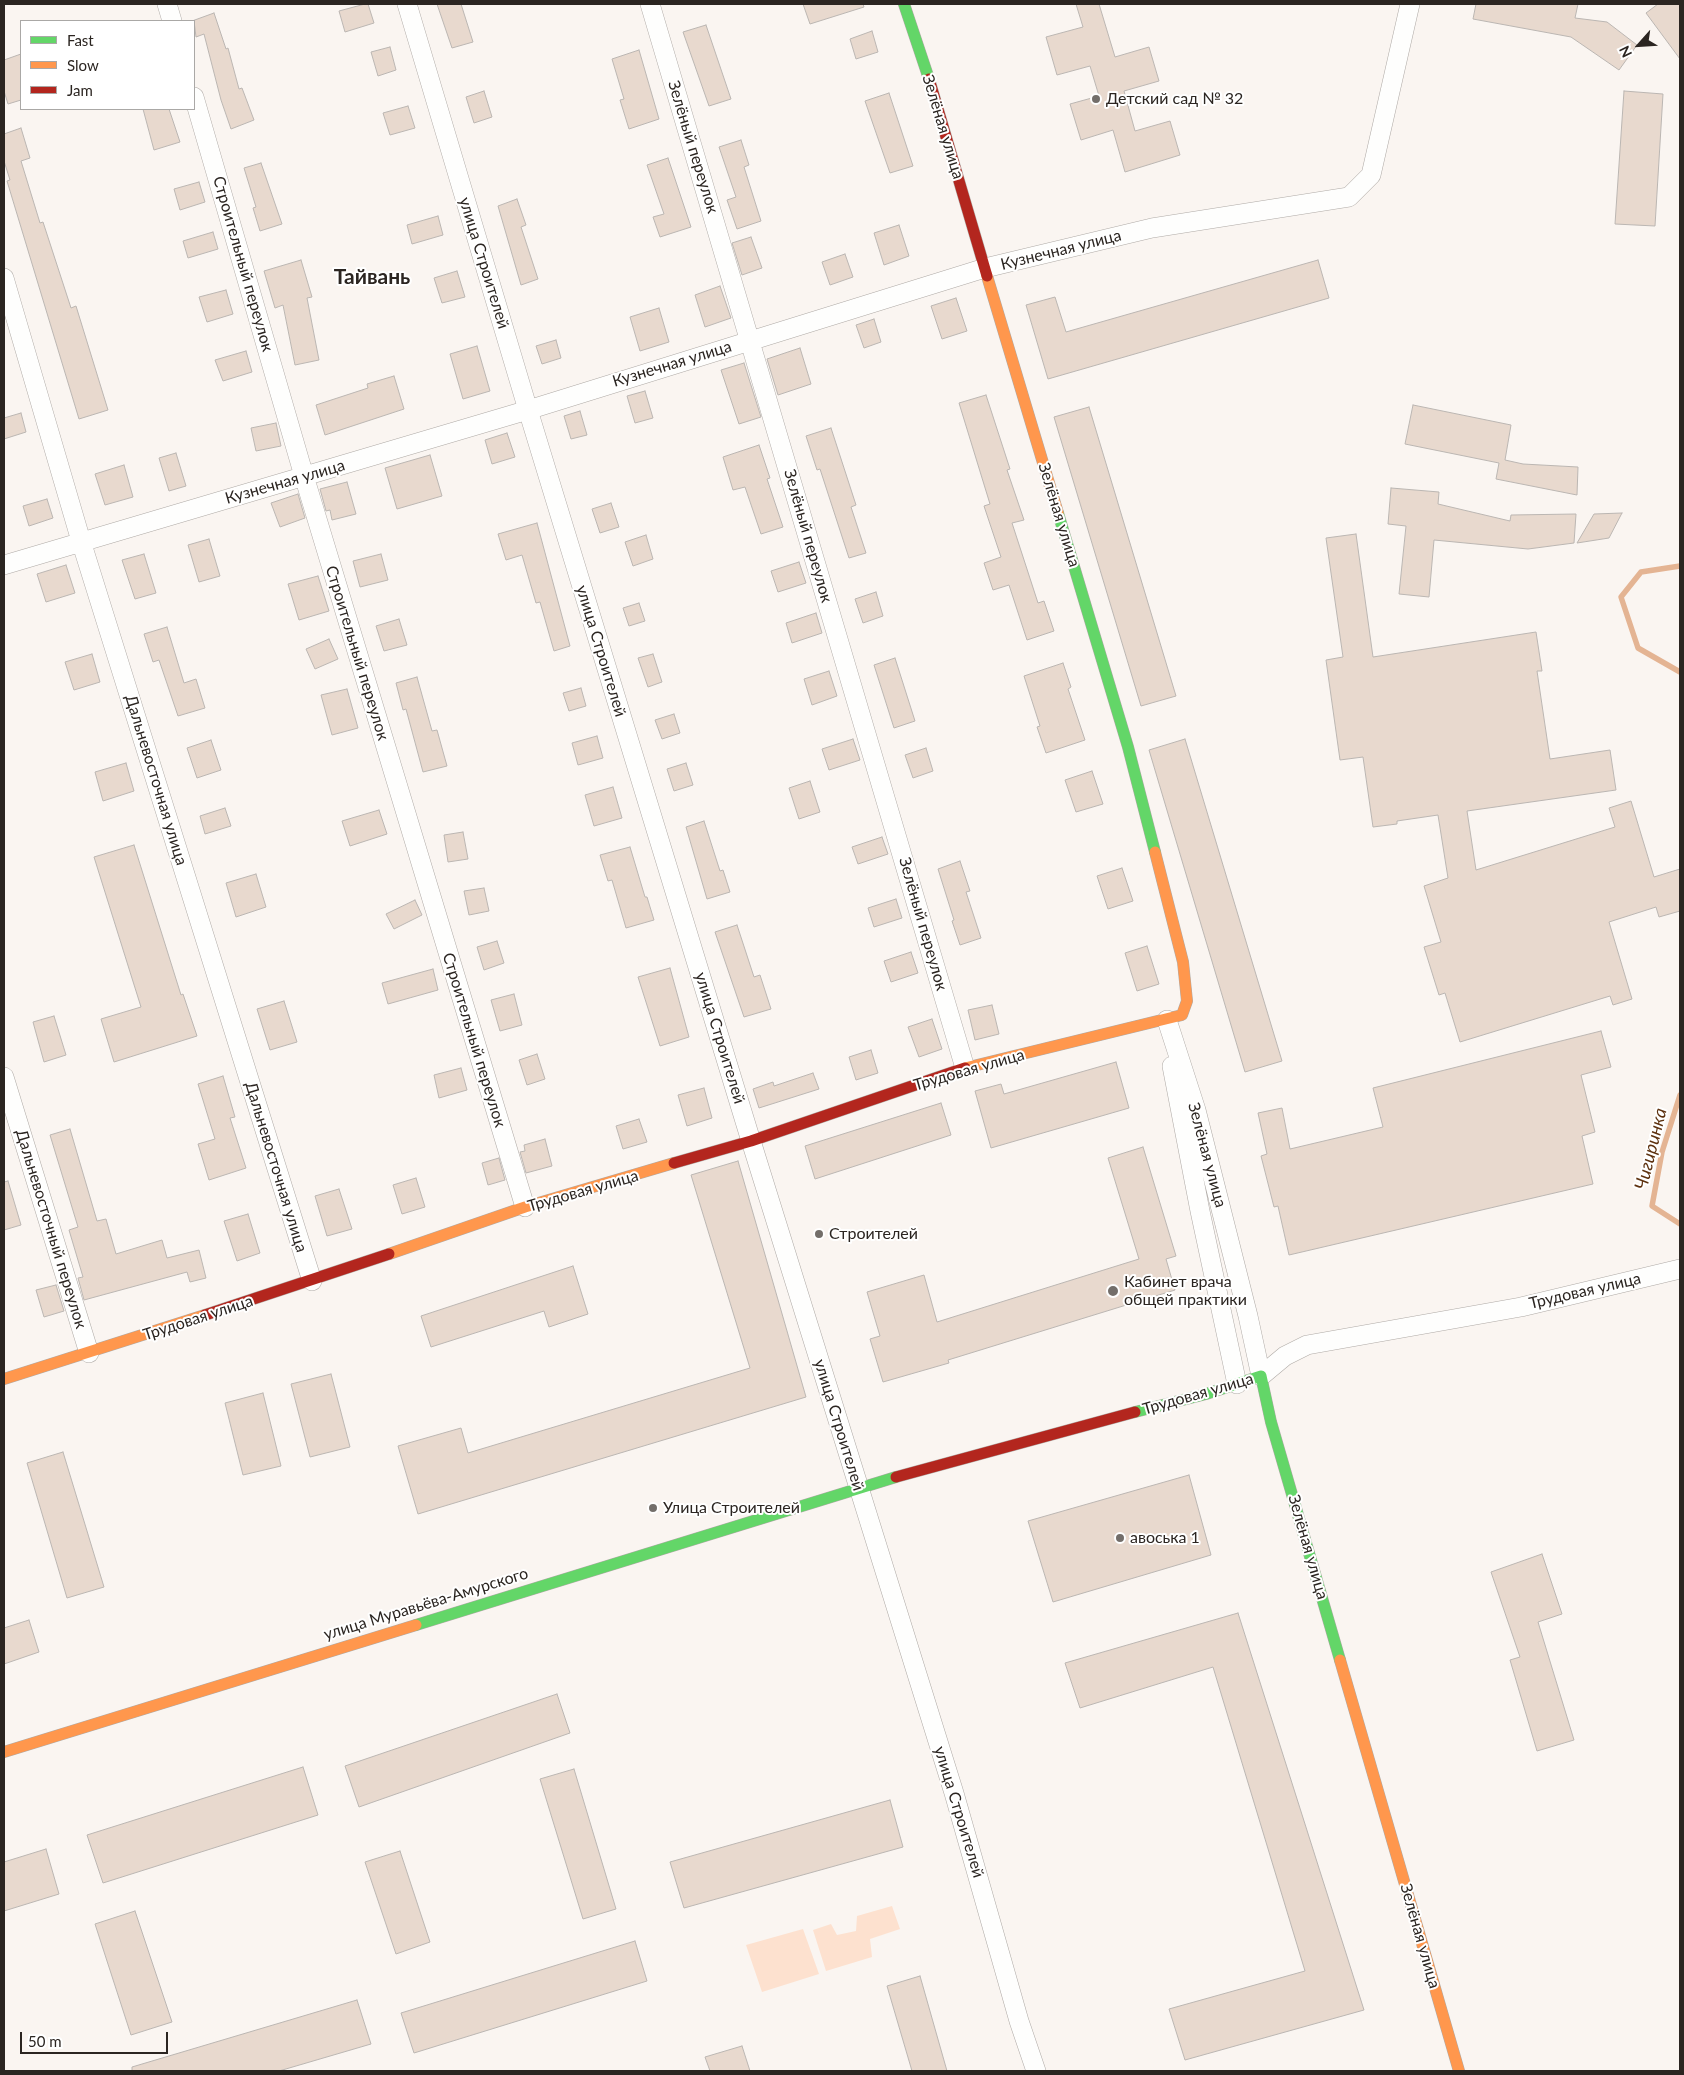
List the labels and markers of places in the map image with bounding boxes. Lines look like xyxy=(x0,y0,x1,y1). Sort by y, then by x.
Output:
place label: Детский сад № 32 xyxy=(1106,89,1243,109)
marker: Детский сад № 32 xyxy=(1090,93,1102,105)
place label: Строителей xyxy=(829,1224,918,1244)
marker: Строителей xyxy=(813,1228,825,1240)
place label: Кабинет врача общей практики xyxy=(1124,1272,1247,1310)
marker: Кабинет врача общей практики xyxy=(1106,1284,1120,1298)
place label: Улица Строителей xyxy=(663,1498,800,1518)
marker: Улица Строителей xyxy=(647,1502,659,1514)
place label: авоська 1 xyxy=(1130,1528,1200,1548)
marker: авоська 1 xyxy=(1114,1532,1126,1544)

